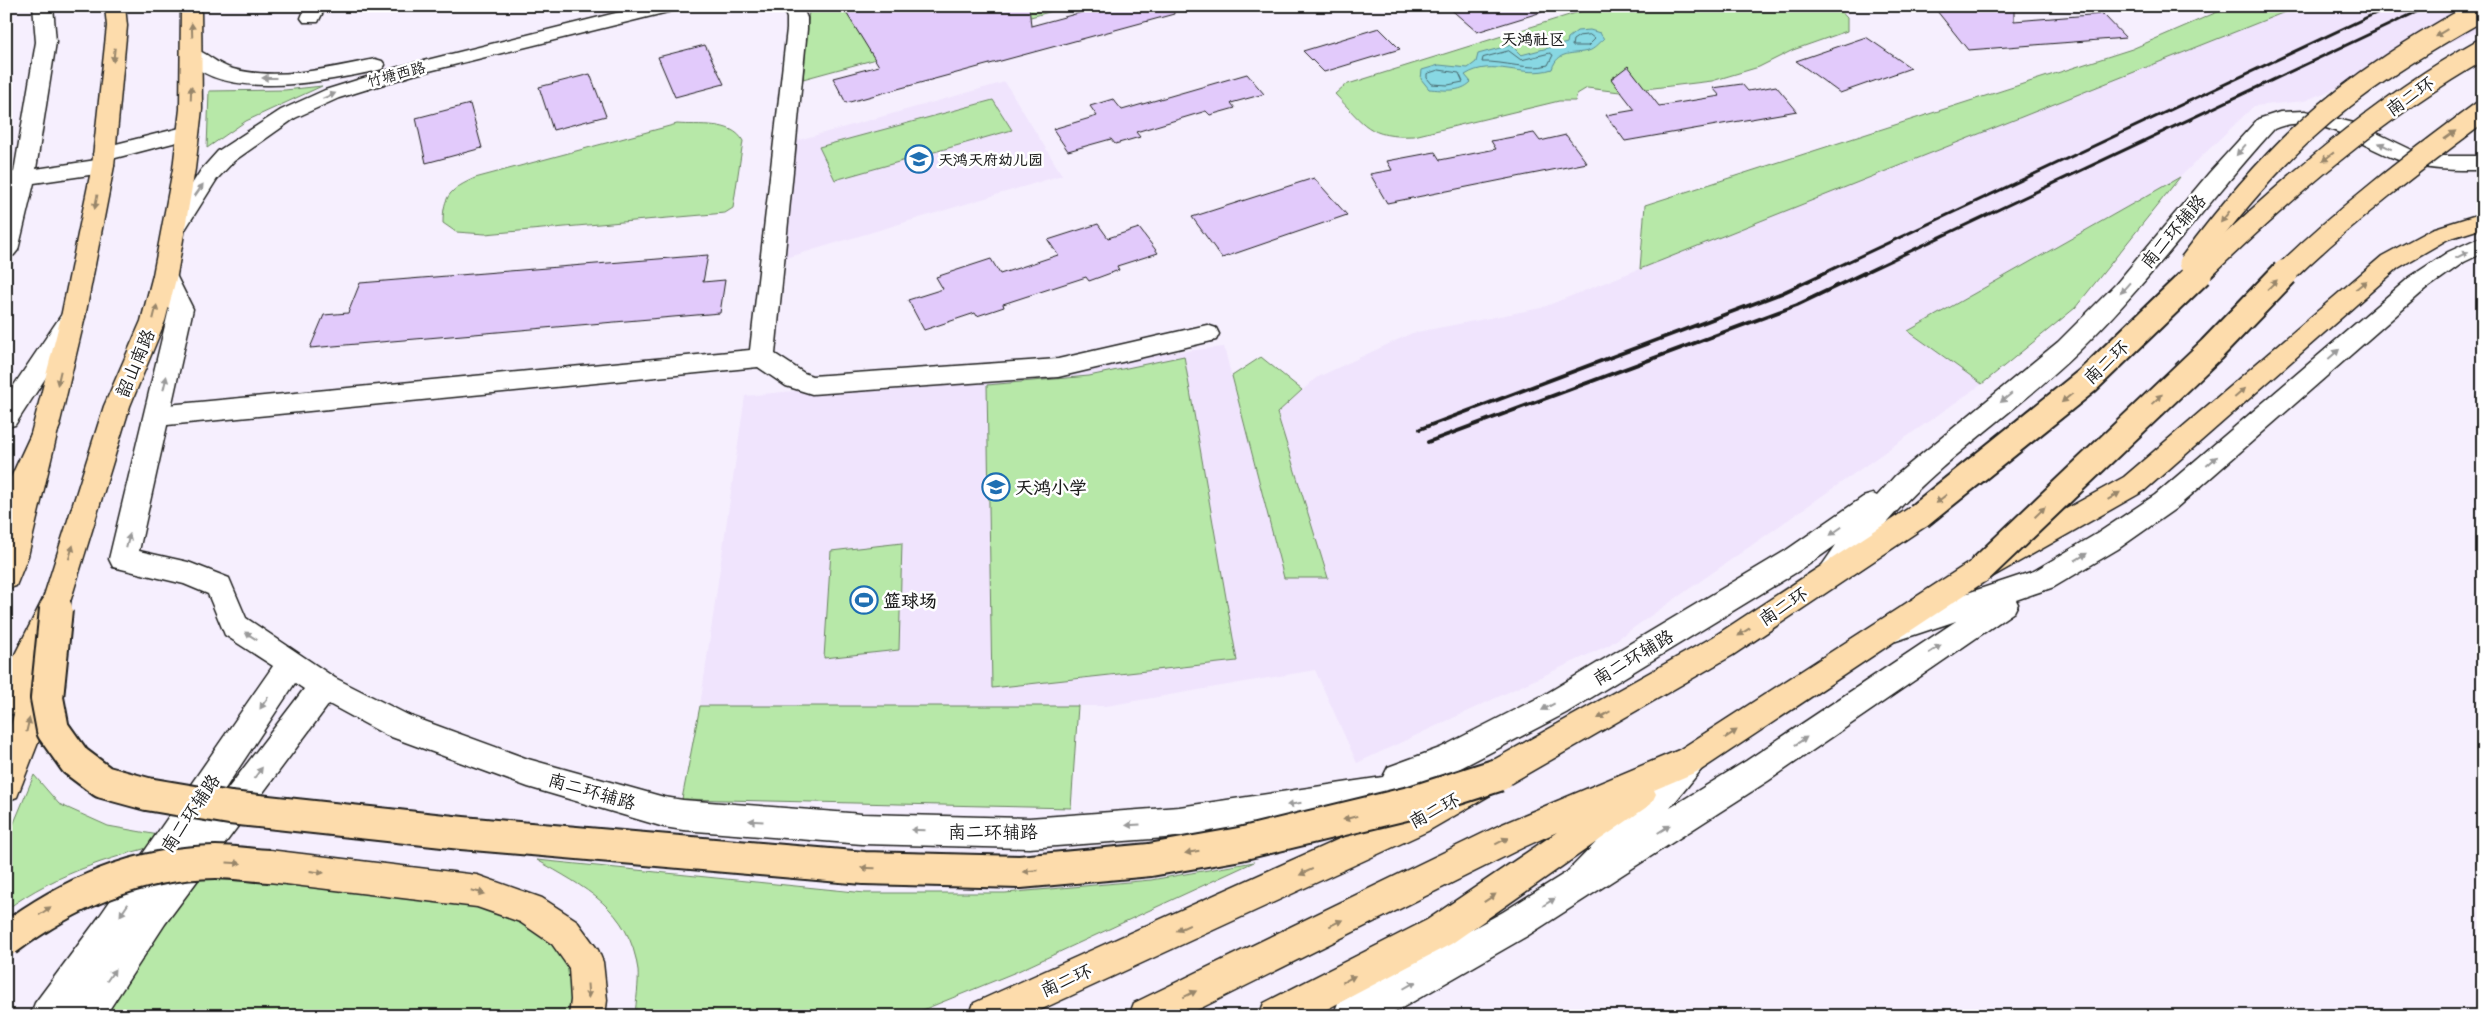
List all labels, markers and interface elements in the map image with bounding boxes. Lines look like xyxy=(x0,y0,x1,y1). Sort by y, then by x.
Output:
one-way arrow xyxy=(187,22,195,38)
district label: 天鸿社区 xyxy=(1501,29,1565,49)
one-way arrow xyxy=(2434,29,2447,38)
one-way arrow xyxy=(110,47,118,63)
street label: 竹塘西路 xyxy=(365,57,427,91)
street label: 南二环 xyxy=(2381,71,2439,121)
one-way arrow xyxy=(260,74,276,82)
one-way arrow xyxy=(188,85,196,101)
one-way arrow xyxy=(322,92,336,100)
one-way arrow xyxy=(2443,130,2457,140)
one-way arrow xyxy=(2378,142,2392,150)
school or university icon: 天鸿天府幼儿园 xyxy=(904,144,934,174)
one-way arrow xyxy=(2235,144,2246,157)
place label: 天鸿天府幼儿园 xyxy=(938,150,1043,169)
one-way arrow xyxy=(2322,152,2335,163)
one-way arrow xyxy=(194,183,204,197)
street label: 南二环辅路 xyxy=(2135,189,2211,273)
one-way arrow xyxy=(91,194,99,210)
one-way arrow xyxy=(2219,210,2230,223)
one-way arrow xyxy=(2455,251,2469,259)
one-way arrow xyxy=(2266,279,2278,291)
one-way arrow xyxy=(2354,280,2367,291)
one-way arrow xyxy=(2119,282,2130,295)
one-way arrow xyxy=(151,305,159,320)
street label: 韶山南路 xyxy=(110,325,160,401)
street label: 南二环 xyxy=(2078,335,2134,389)
one-way arrow xyxy=(2328,348,2340,360)
one-way arrow xyxy=(55,370,63,385)
one-way arrow xyxy=(161,375,169,391)
one-way arrow xyxy=(2233,387,2245,399)
one-way arrow xyxy=(2061,392,2074,403)
one-way arrow xyxy=(2000,393,2013,404)
one-way arrow xyxy=(2150,393,2162,405)
one-way arrow xyxy=(2205,455,2217,467)
school or university icon: 天鸿小学 xyxy=(981,472,1011,502)
place label: 天鸿小学 xyxy=(1015,476,1087,499)
one-way arrow xyxy=(2108,491,2121,500)
one-way arrow xyxy=(1934,494,1947,505)
one-way arrow xyxy=(2034,506,2046,518)
one-way arrow xyxy=(1829,526,1843,536)
one-way arrow xyxy=(124,534,132,549)
one-way arrow xyxy=(68,545,76,560)
one-way arrow xyxy=(2075,553,2088,562)
street label: 南二环 xyxy=(1754,582,1812,630)
sports icon: 篮球场 xyxy=(849,585,879,615)
place label: 篮球场 xyxy=(883,589,937,612)
street label: 南二环辅路 xyxy=(1589,624,1677,690)
one-way arrow xyxy=(1738,627,1751,637)
one-way arrow xyxy=(244,631,258,641)
one-way arrow xyxy=(1928,644,1942,654)
one-way arrow xyxy=(260,696,269,710)
one-way arrow xyxy=(1541,703,1555,711)
one-way arrow xyxy=(1598,710,1611,719)
one-way arrow xyxy=(24,717,32,732)
one-way arrow xyxy=(1724,729,1738,739)
one-way arrow xyxy=(1794,736,1808,746)
one-way arrow xyxy=(253,767,264,780)
street label: 南二环辅路 xyxy=(546,768,638,814)
street label: 南二环辅路 xyxy=(155,769,225,857)
street label: 南二环 xyxy=(1405,787,1463,833)
one-way arrow xyxy=(1285,801,1301,809)
one-way arrow xyxy=(1343,814,1358,822)
one-way arrow xyxy=(748,817,764,825)
street label: 南二环辅路 xyxy=(948,820,1038,843)
one-way arrow xyxy=(1124,822,1140,830)
one-way arrow xyxy=(1658,824,1671,834)
one-way arrow xyxy=(910,826,926,834)
one-way arrow xyxy=(1494,837,1509,845)
one-way arrow xyxy=(1183,849,1199,857)
one-way arrow xyxy=(226,860,242,868)
one-way arrow xyxy=(860,863,876,871)
one-way arrow xyxy=(1022,867,1038,875)
one-way arrow xyxy=(309,868,325,876)
one-way arrow xyxy=(1299,868,1313,876)
one-way arrow xyxy=(471,888,486,896)
one-way arrow xyxy=(1483,893,1496,903)
one-way arrow xyxy=(1543,897,1556,906)
one-way arrow xyxy=(119,903,129,917)
one-way arrow xyxy=(38,906,52,916)
one-way arrow xyxy=(1329,919,1344,927)
one-way arrow xyxy=(1176,925,1190,933)
street label: 南二环 xyxy=(1037,959,1095,1001)
one-way arrow xyxy=(106,968,116,982)
one-way arrow xyxy=(1342,975,1357,983)
one-way arrow xyxy=(1403,980,1416,989)
one-way arrow xyxy=(584,984,592,1000)
one-way arrow xyxy=(1183,990,1197,998)

